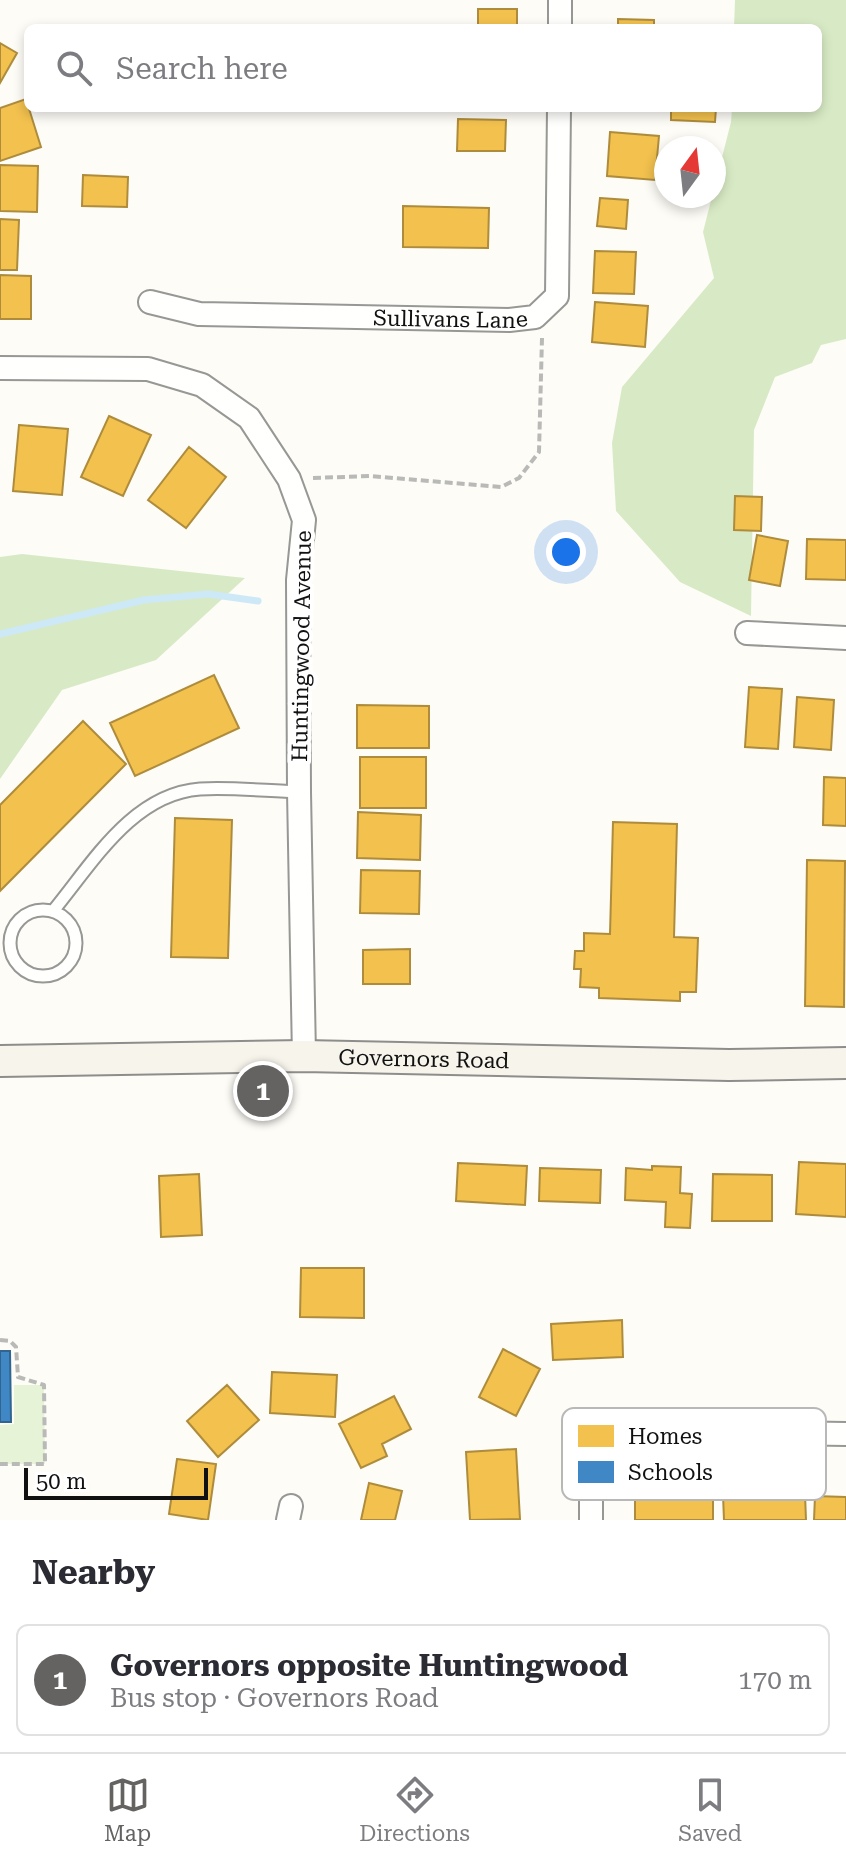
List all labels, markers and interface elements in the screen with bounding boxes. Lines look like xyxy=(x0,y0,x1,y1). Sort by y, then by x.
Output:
search box xyxy=(24,24,822,112)
icon: search xyxy=(52,46,96,90)
text: Search here xyxy=(116,51,288,86)
north arrow xyxy=(654,136,726,208)
street label: Sullivans Lane xyxy=(373,305,529,333)
street label: Huntingwood Avenue xyxy=(287,530,316,762)
your location xyxy=(546,532,586,572)
street label: Governors Road xyxy=(338,1045,510,1073)
pin: 1 xyxy=(237,1061,289,1121)
legend xyxy=(562,1408,826,1500)
text: Homes xyxy=(628,1424,702,1449)
text: Schools xyxy=(628,1460,713,1485)
scale bar xyxy=(24,1464,208,1500)
text: 50 m xyxy=(36,1469,86,1494)
text: Nearby xyxy=(32,1552,155,1592)
text: Governors opposite Huntingwood xyxy=(110,1648,628,1683)
text: 1 xyxy=(53,1665,67,1695)
text: 170 m xyxy=(738,1665,812,1695)
text: Bus stop · Governors Road xyxy=(110,1683,439,1713)
tab: Map xyxy=(104,1773,151,1846)
tab: Directions xyxy=(359,1773,470,1846)
tab: Saved xyxy=(678,1773,742,1846)

